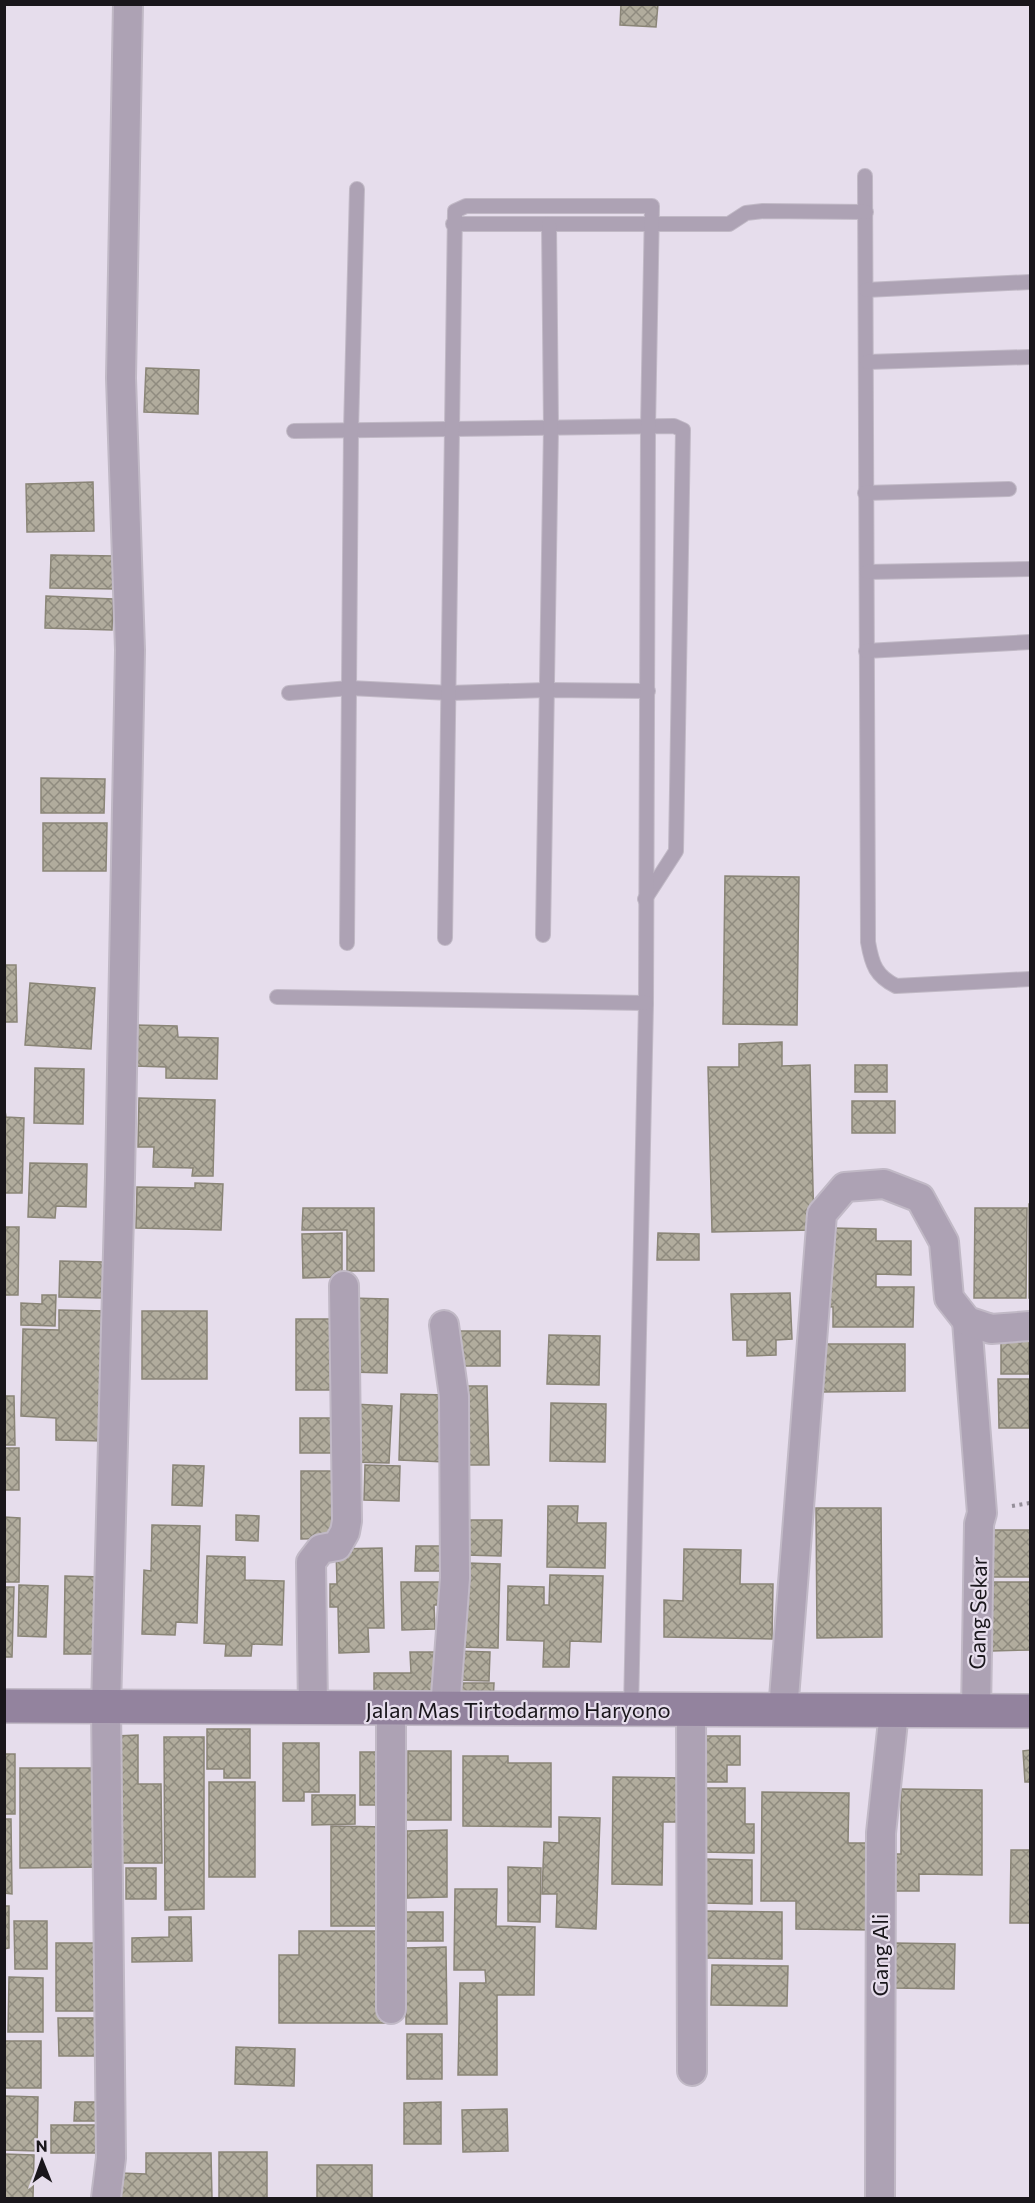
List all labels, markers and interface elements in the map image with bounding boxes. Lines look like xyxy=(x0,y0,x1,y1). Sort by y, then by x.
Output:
street label: Gang Sekar xyxy=(963,1556,992,1670)
street label: Jalan Mas Tirtodarmo Haryono xyxy=(365,1696,671,1723)
street label: Gang Ali xyxy=(866,1914,893,1996)
north arrow xyxy=(12,2131,72,2191)
text: N xyxy=(36,2136,48,2155)

